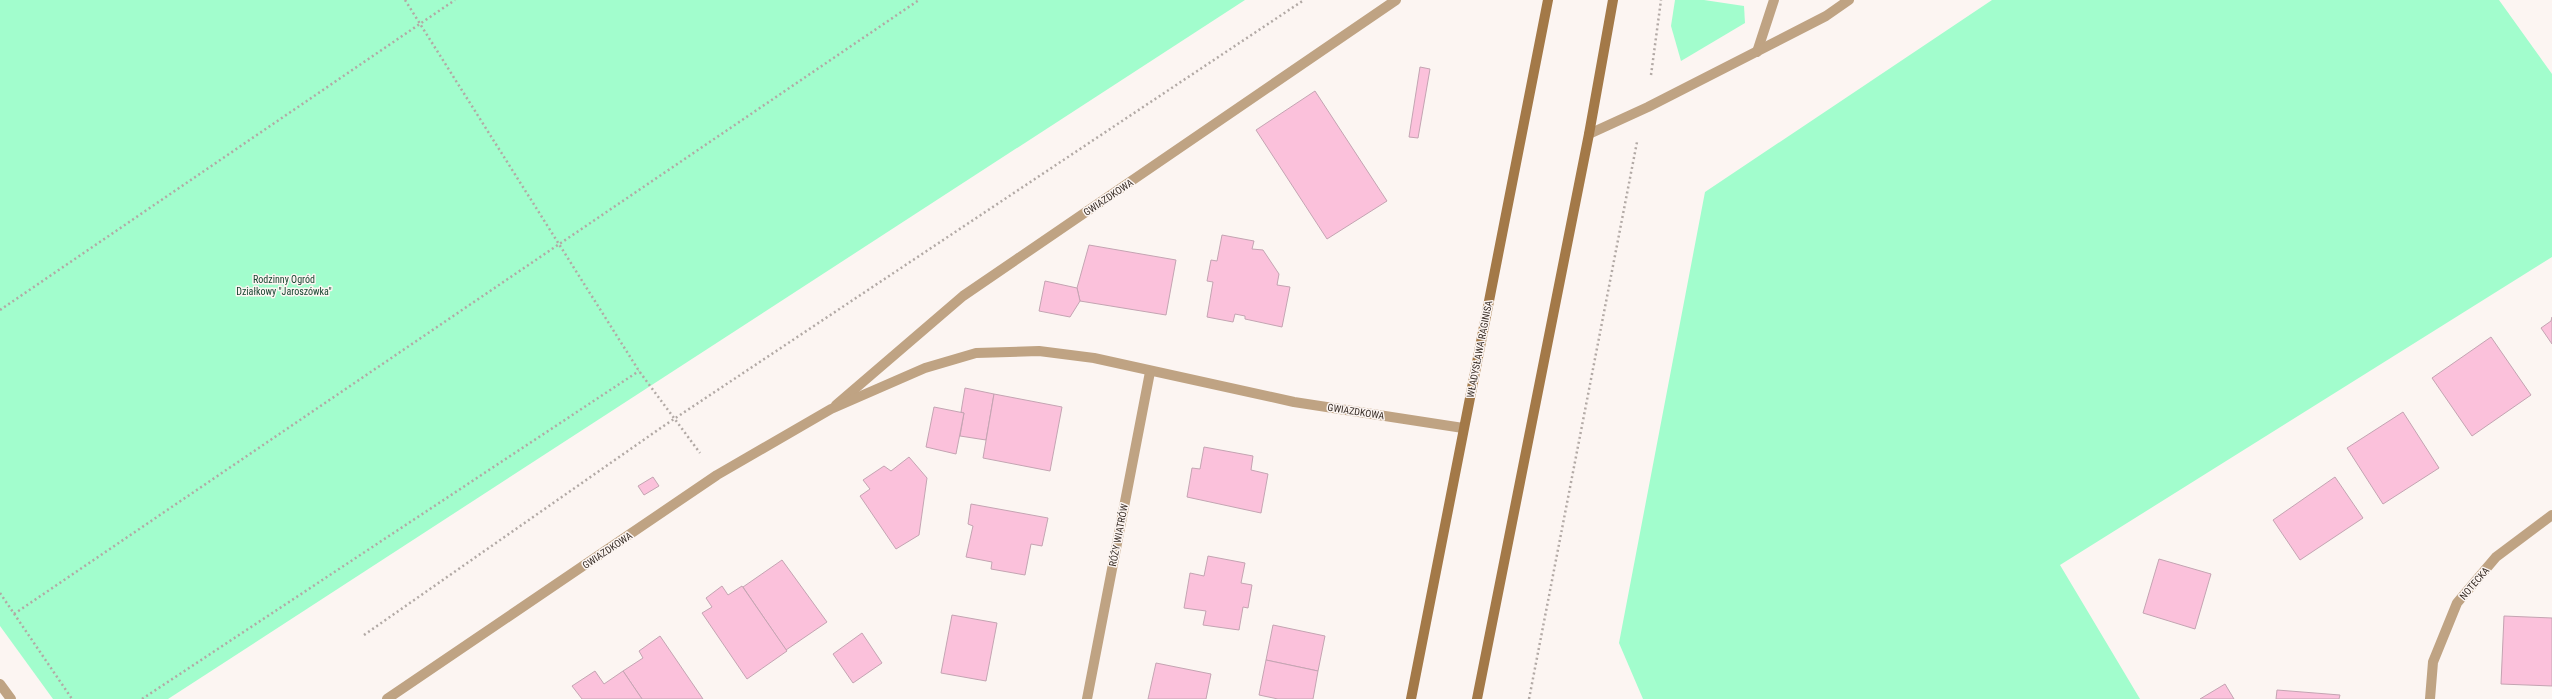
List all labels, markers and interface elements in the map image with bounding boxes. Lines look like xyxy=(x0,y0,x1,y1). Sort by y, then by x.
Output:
street label: GWIAZDKOWA xyxy=(1081,177,1135,218)
park label: Rodzinny Ogród Działkowy "Jaroszówka" xyxy=(236,274,332,297)
street label: WŁADYSŁAWA RAGINISA xyxy=(1465,299,1494,399)
street label: GWIAZDKOWA xyxy=(1327,402,1385,421)
street label: RÓŻY WIATRÓW xyxy=(1106,502,1130,567)
street label: GWIAZDKOWA xyxy=(580,530,634,571)
street label: NOTECKA xyxy=(2457,565,2492,602)

